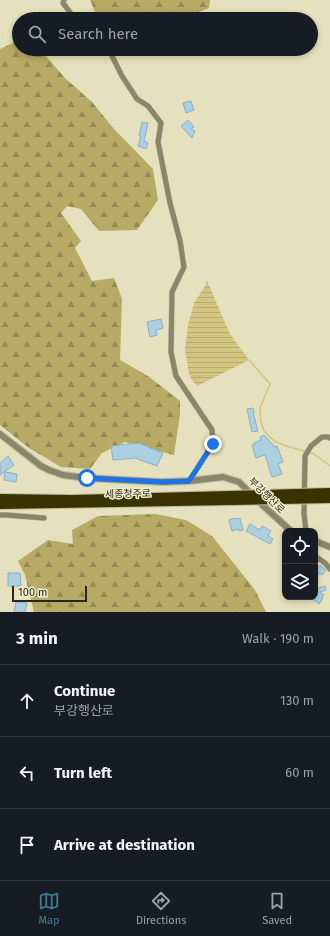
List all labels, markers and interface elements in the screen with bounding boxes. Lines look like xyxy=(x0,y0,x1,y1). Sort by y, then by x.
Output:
search box xyxy=(12,12,318,56)
icon: search xyxy=(26,23,48,45)
text: Search here xyxy=(58,25,138,43)
route end xyxy=(204,435,222,453)
route start xyxy=(78,469,96,487)
street label: 부강행산로 xyxy=(246,475,287,516)
street label: 세종청주로 xyxy=(105,488,151,500)
map controls xyxy=(282,528,318,600)
button: locate xyxy=(282,528,318,564)
button: layers xyxy=(282,564,318,600)
scale bar xyxy=(12,584,87,603)
text: 100 m xyxy=(18,586,47,599)
text: 3 min xyxy=(16,628,58,649)
text: Walk · 190 m xyxy=(242,631,314,646)
text: Continue xyxy=(54,682,115,700)
icon: ahead xyxy=(16,690,38,712)
text: 130 m xyxy=(280,693,314,708)
text: 부강행산로 xyxy=(54,703,114,718)
icon: left xyxy=(16,762,38,784)
text: Turn left xyxy=(54,764,112,782)
text: 60 m xyxy=(285,765,314,780)
icon: arrive xyxy=(16,834,38,856)
text: Arrive at destination xyxy=(54,836,195,854)
tab: Map xyxy=(38,890,60,927)
tab: Directions xyxy=(136,890,186,927)
tab: Saved xyxy=(262,890,292,927)

